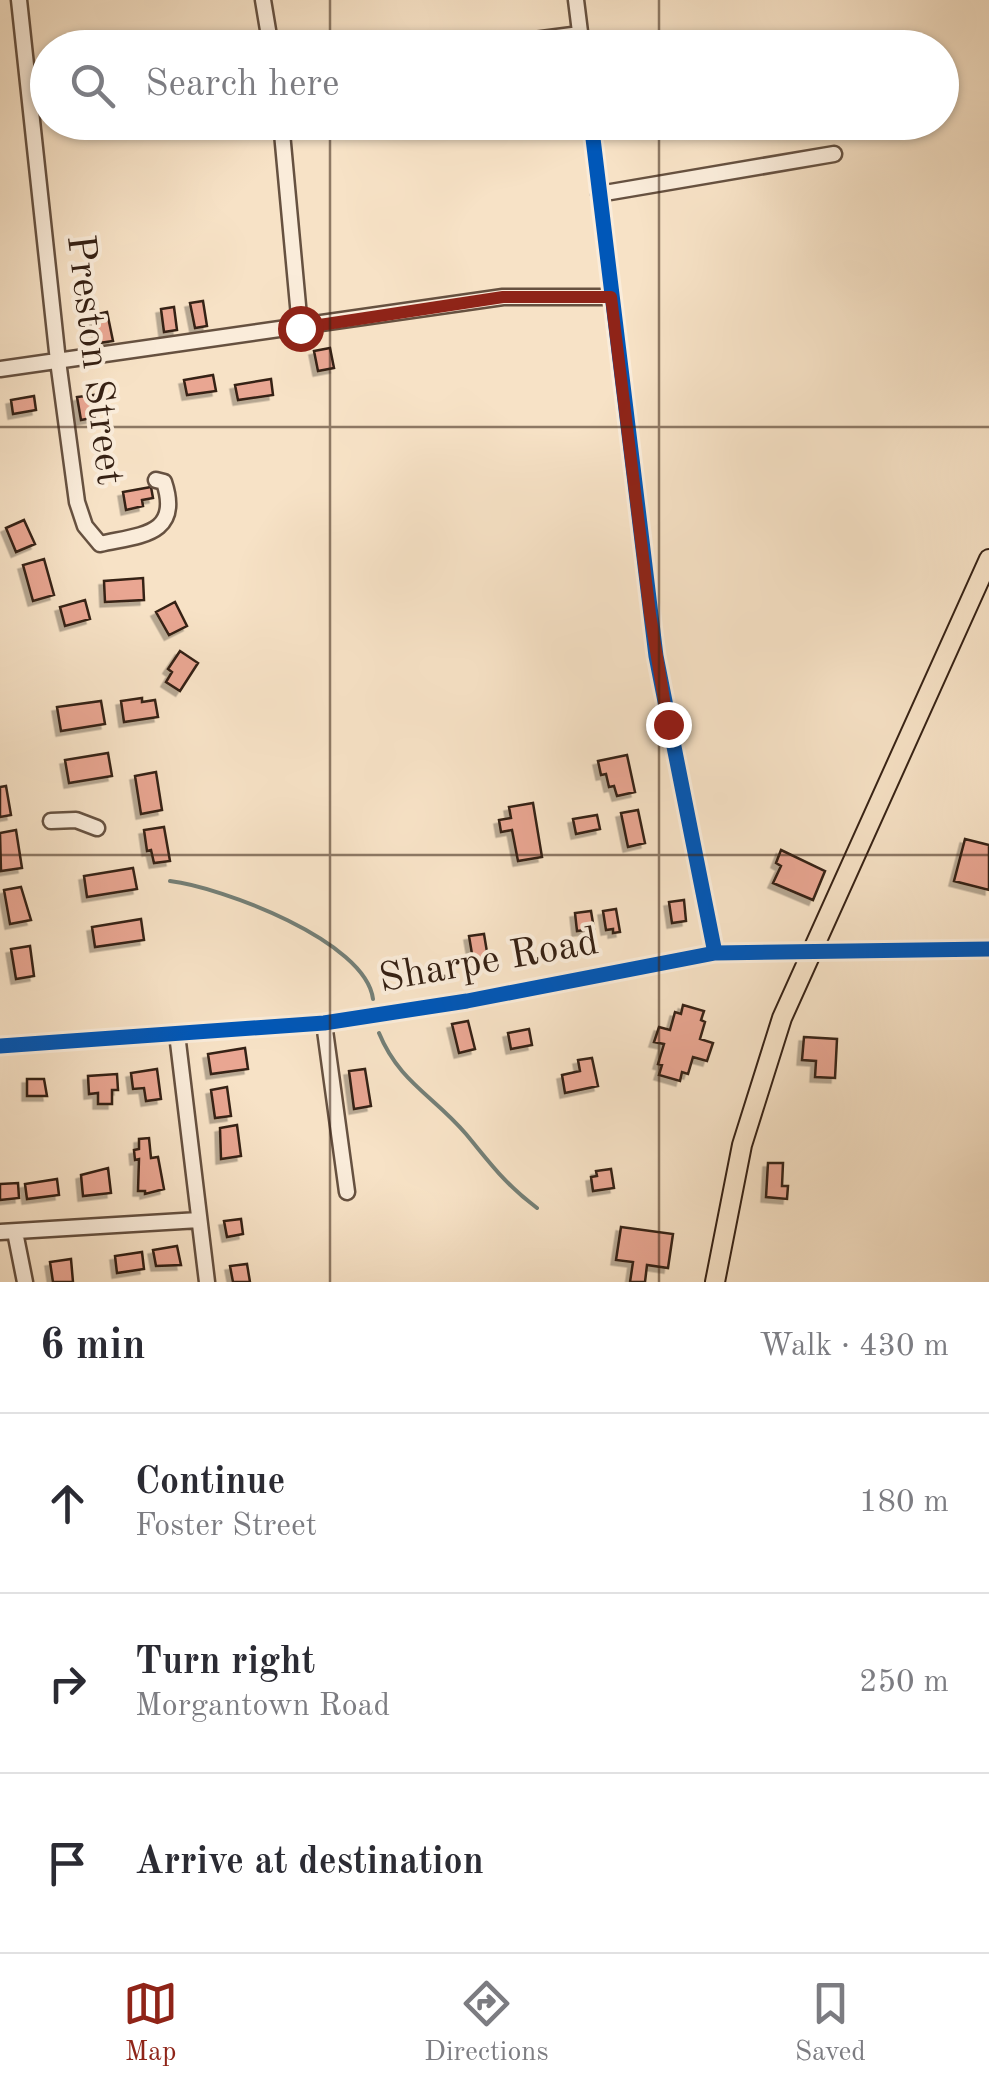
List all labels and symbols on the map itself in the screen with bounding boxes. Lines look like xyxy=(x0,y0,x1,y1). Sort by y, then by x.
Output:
street label: Preston Street xyxy=(58,233,128,487)
route start xyxy=(278,306,324,352)
route end xyxy=(646,702,692,748)
street label: Sharpe Road xyxy=(376,923,602,1001)

